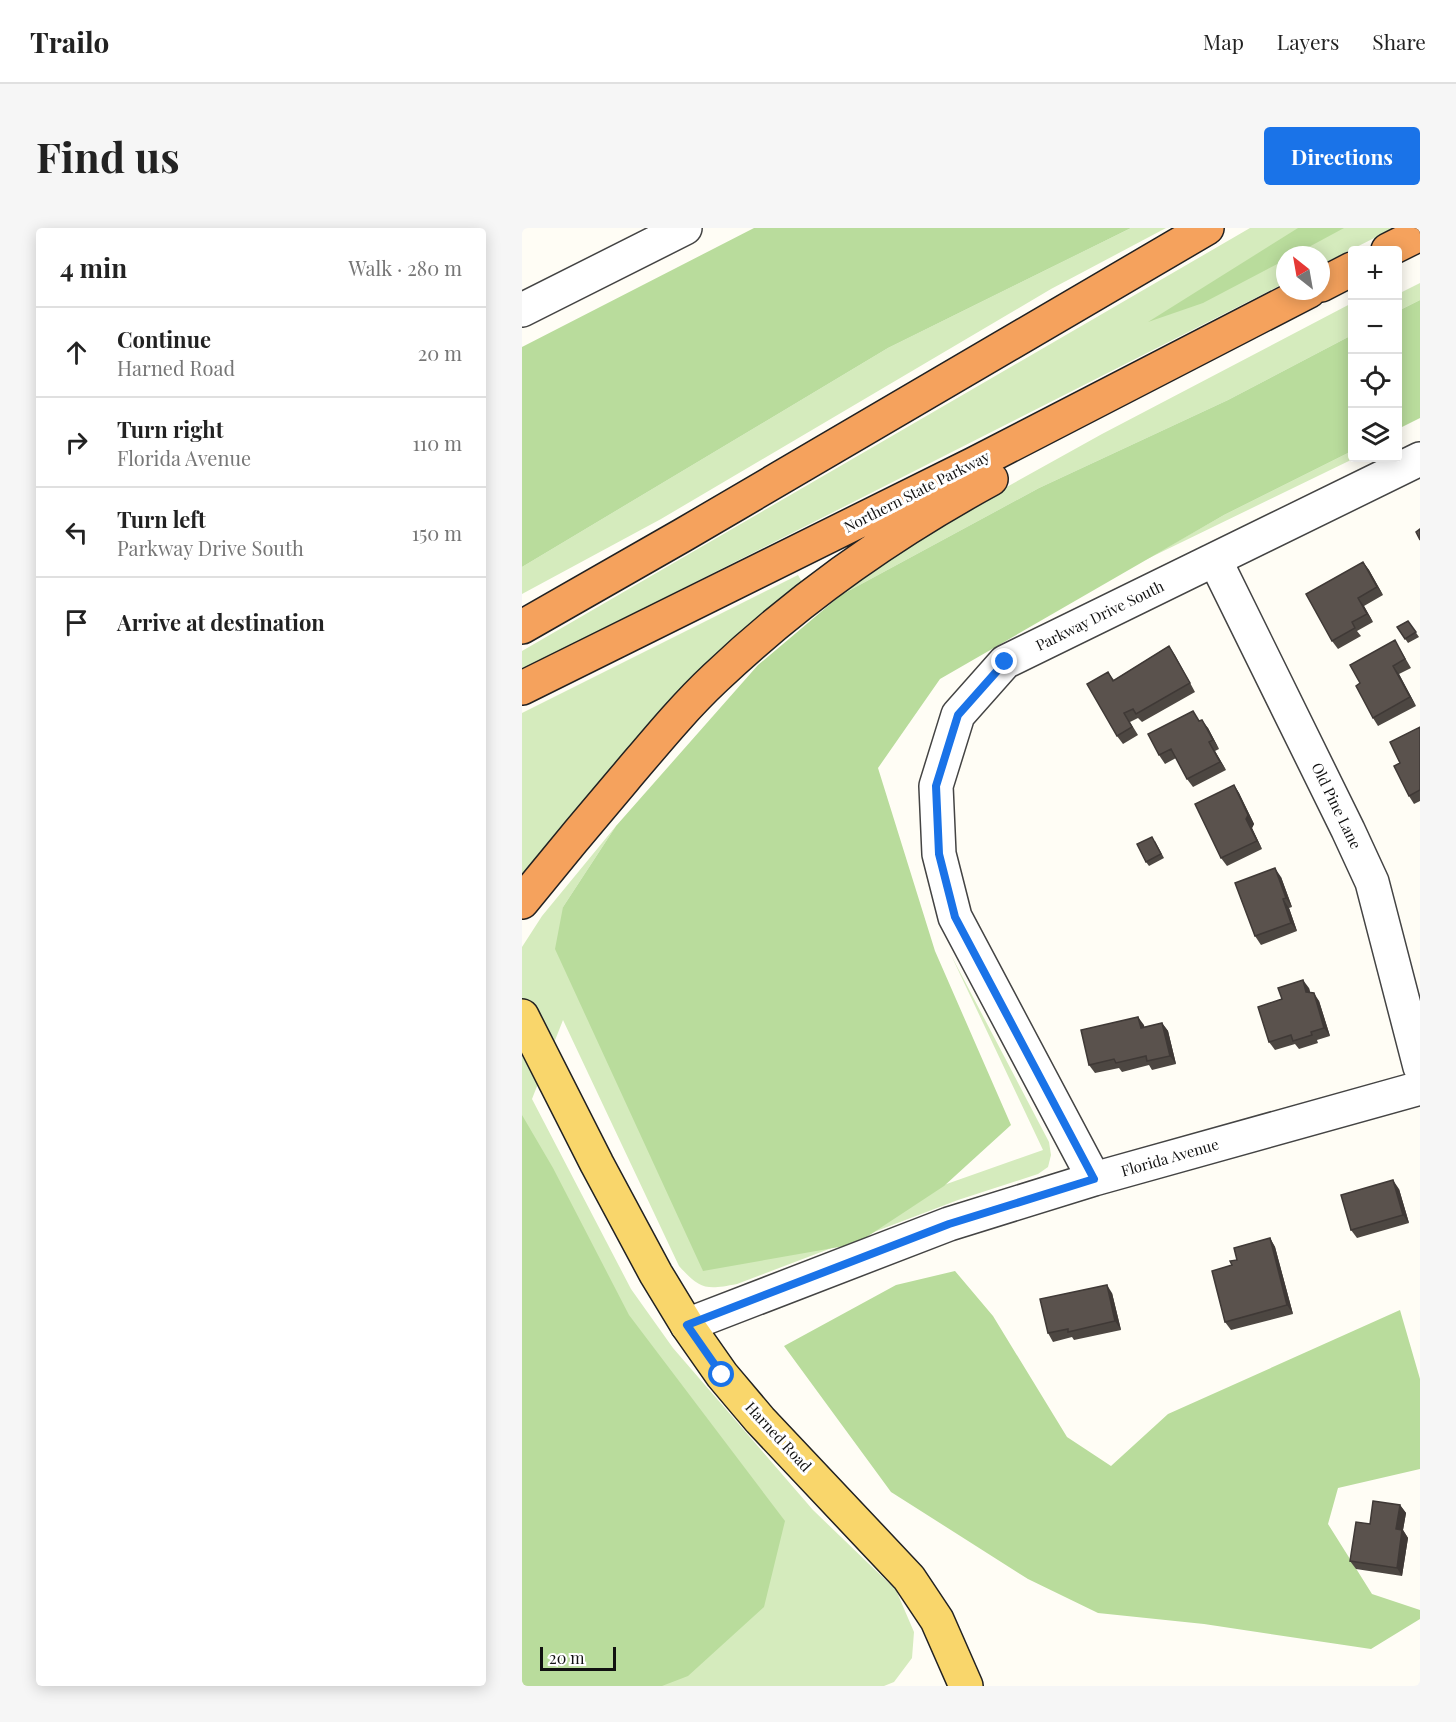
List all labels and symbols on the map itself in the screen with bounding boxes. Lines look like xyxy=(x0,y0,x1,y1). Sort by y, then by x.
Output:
north arrow xyxy=(1276,246,1330,300)
street label: Northern State Parkway xyxy=(840,445,993,537)
street label: Parkway Drive South xyxy=(1032,575,1167,655)
route end xyxy=(991,648,1017,674)
street label: Old Pine Lane xyxy=(1307,759,1366,852)
street label: Florida Avenue xyxy=(1119,1134,1221,1181)
route start xyxy=(708,1361,734,1387)
street label: Harned Road xyxy=(741,1397,816,1476)
scale bar xyxy=(540,1644,616,1672)

